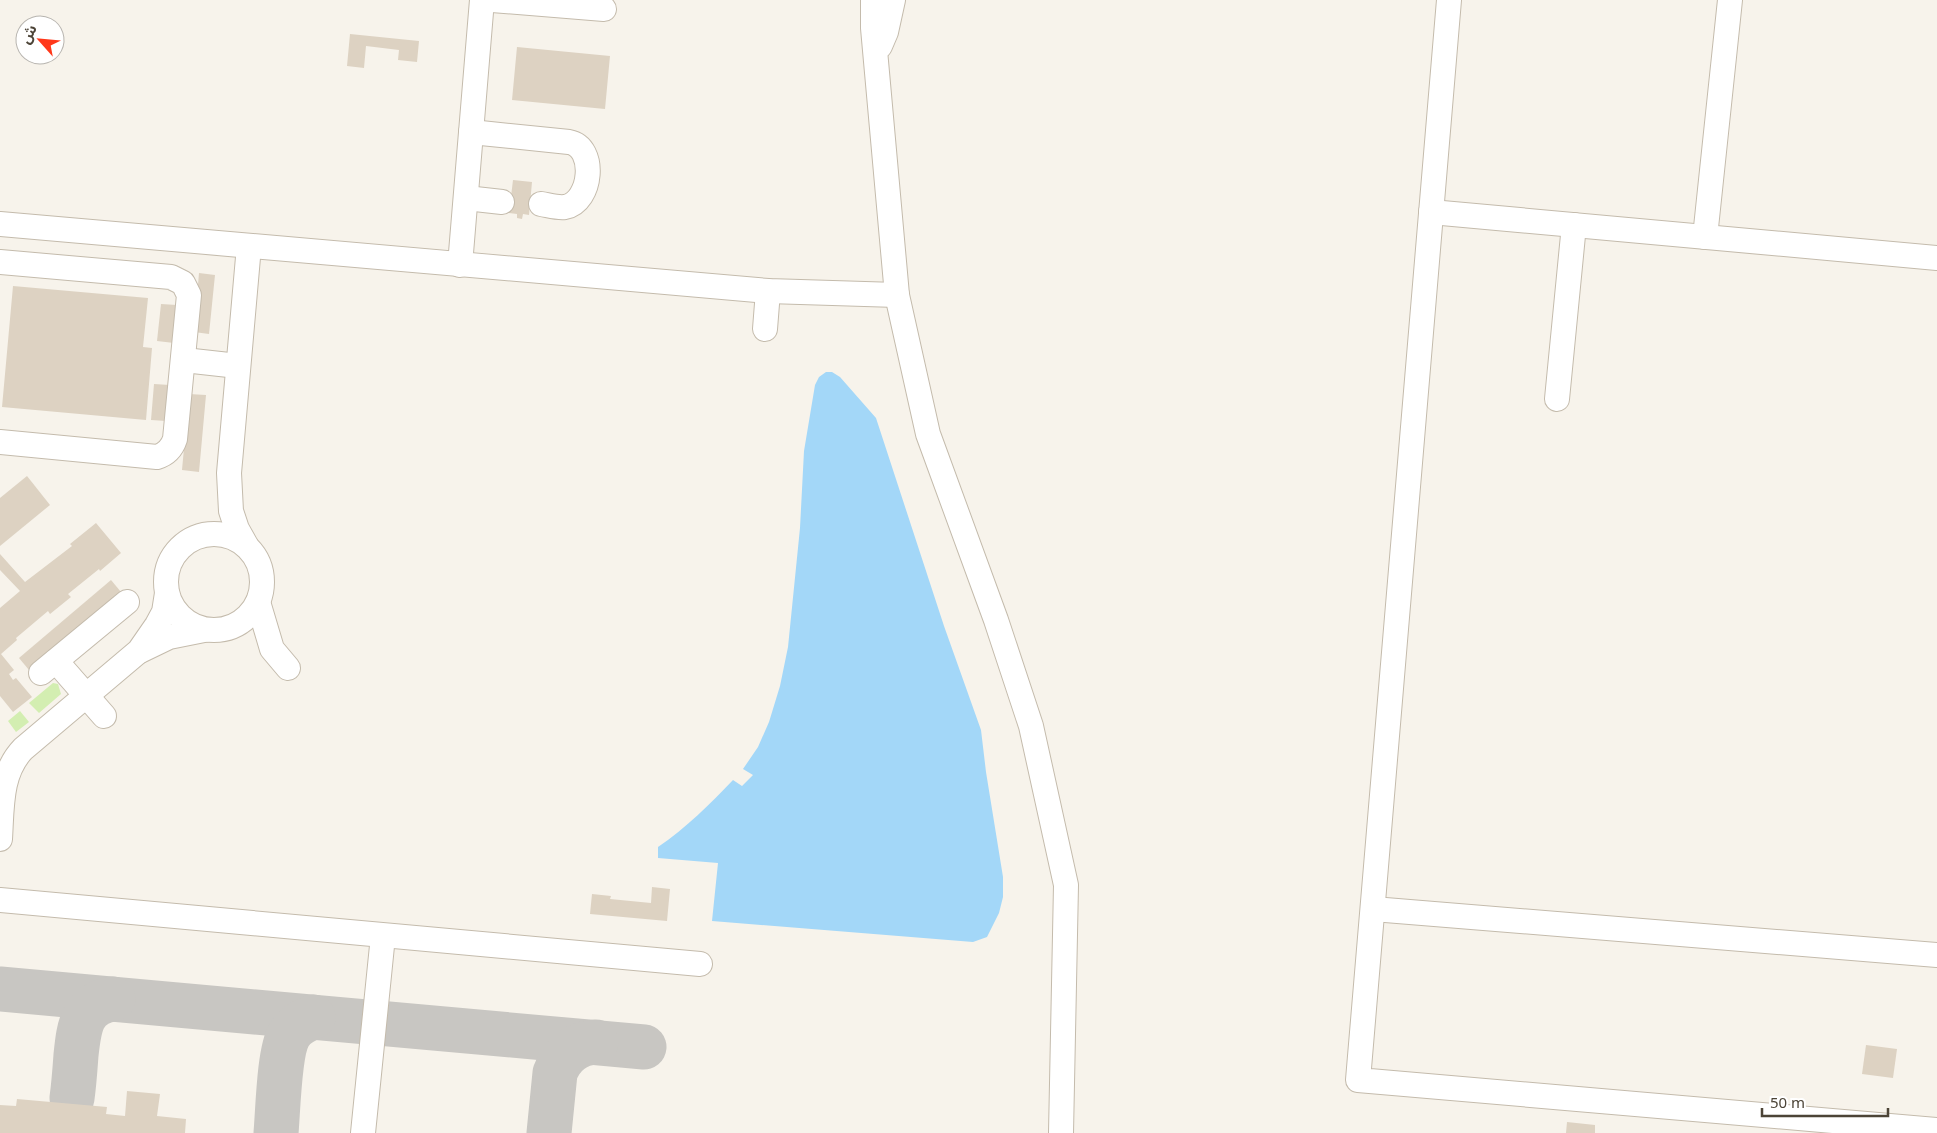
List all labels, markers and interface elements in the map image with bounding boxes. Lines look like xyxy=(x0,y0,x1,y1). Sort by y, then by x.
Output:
north arrow xyxy=(15,15,65,65)
text: ش xyxy=(15,21,41,47)
scale bar xyxy=(1762,1086,1888,1118)
text: 50 m xyxy=(1770,1092,1805,1112)

